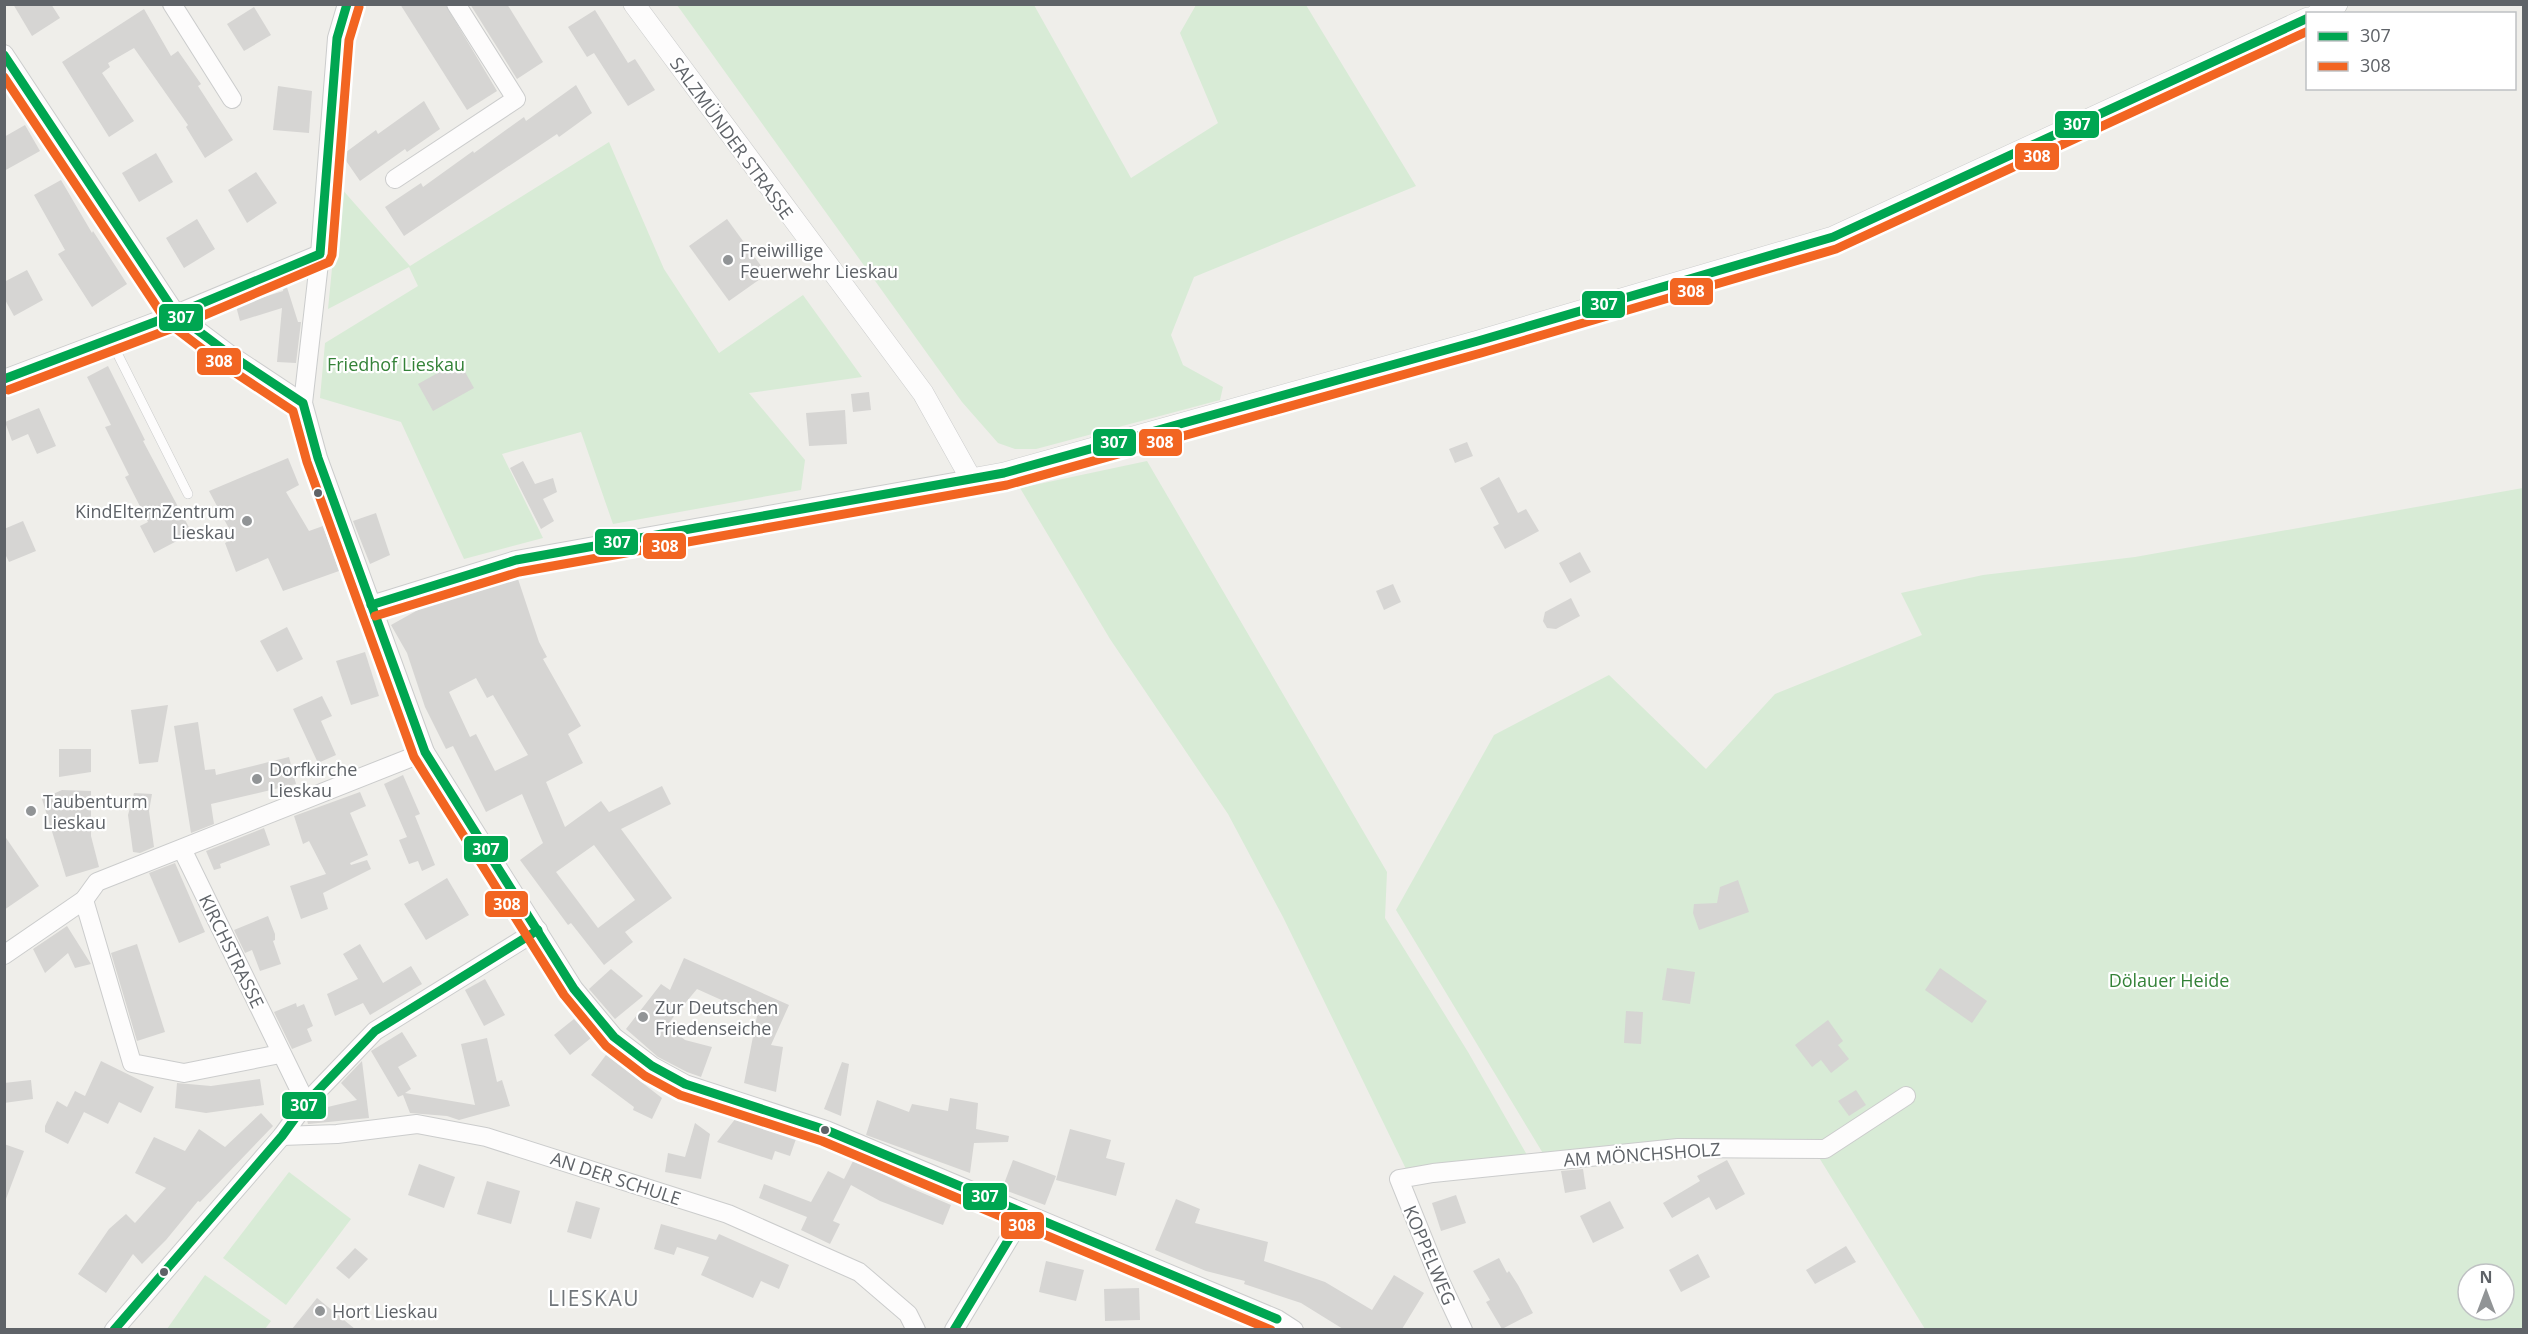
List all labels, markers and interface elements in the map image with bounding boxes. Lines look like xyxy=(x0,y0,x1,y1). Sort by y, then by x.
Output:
legend xyxy=(2306,12,2516,90)
text: 307 xyxy=(2360,23,2391,47)
street label: SALZMÜNDER STRASSE xyxy=(665,52,799,224)
text: 308 xyxy=(2360,53,2391,77)
line badge: 307 xyxy=(2054,110,2100,139)
text: 307 xyxy=(2063,113,2091,135)
line badge: 308 xyxy=(2014,142,2060,171)
text: 308 xyxy=(2023,145,2051,167)
place label: Freiwillige Feuerwehr Lieskau xyxy=(740,238,898,283)
marker: Freiwillige Feuerwehr Lieskau xyxy=(721,253,735,267)
line badge: 308 xyxy=(1669,277,1714,306)
text: 308 xyxy=(1677,280,1705,302)
line badge: 307 xyxy=(1581,290,1626,319)
text: 307 xyxy=(1590,293,1618,315)
line badge: 307 xyxy=(158,303,204,332)
text: 307 xyxy=(167,306,195,328)
line badge: 308 xyxy=(196,347,242,376)
text: 308 xyxy=(205,350,233,372)
park label: Friedhof Lieskau xyxy=(327,352,465,376)
line badge: 307 xyxy=(1092,428,1137,457)
line badge: 308 xyxy=(1138,428,1183,457)
text: 307 xyxy=(1100,431,1128,453)
text: 308 xyxy=(1146,431,1174,453)
unlabelled marker xyxy=(312,487,324,499)
place label: KindElternZentrum Lieskau xyxy=(75,499,235,544)
marker: KindElternZentrum Lieskau xyxy=(240,514,254,528)
line badge: 307 xyxy=(594,528,639,556)
text: 307 xyxy=(603,531,631,553)
line badge: 308 xyxy=(642,532,687,560)
text: 308 xyxy=(651,535,679,557)
place label: Dorfkirche Lieskau xyxy=(269,757,357,802)
marker: Dorfkirche Lieskau xyxy=(250,772,264,786)
place label: Taubenturm Lieskau xyxy=(43,789,148,834)
marker: Taubenturm Lieskau xyxy=(24,804,38,818)
line badge: 307 xyxy=(463,835,509,863)
text: 307 xyxy=(472,838,500,860)
street label: KIRCHSTRASSE xyxy=(194,890,270,1012)
line badge: 308 xyxy=(484,890,529,918)
text: 308 xyxy=(493,893,521,915)
park label: Dölauer Heide xyxy=(2109,968,2229,992)
place label: Zur Deutschen Friedenseiche xyxy=(655,995,778,1040)
marker: Zur Deutschen Friedenseiche xyxy=(636,1010,650,1024)
line badge: 307 xyxy=(281,1091,327,1120)
text: 307 xyxy=(290,1094,318,1116)
unlabelled marker xyxy=(819,1124,831,1136)
street label: AM MÖNCHSHOLZ xyxy=(1563,1137,1721,1171)
street label: AN DER SCHULE xyxy=(548,1146,684,1210)
line badge: 307 xyxy=(962,1182,1008,1211)
text: 307 xyxy=(971,1185,999,1207)
street label: KOPPELWEG xyxy=(1398,1202,1462,1308)
line badge: 308 xyxy=(1000,1211,1045,1240)
text: 308 xyxy=(1008,1214,1036,1236)
north arrow xyxy=(2456,1262,2516,1322)
unlabelled marker xyxy=(158,1266,170,1278)
text: N xyxy=(2479,1266,2493,1288)
district label: LIESKAU xyxy=(548,1284,640,1312)
place label: Hort Lieskau xyxy=(332,1299,438,1323)
marker: Hort Lieskau xyxy=(313,1304,327,1318)

